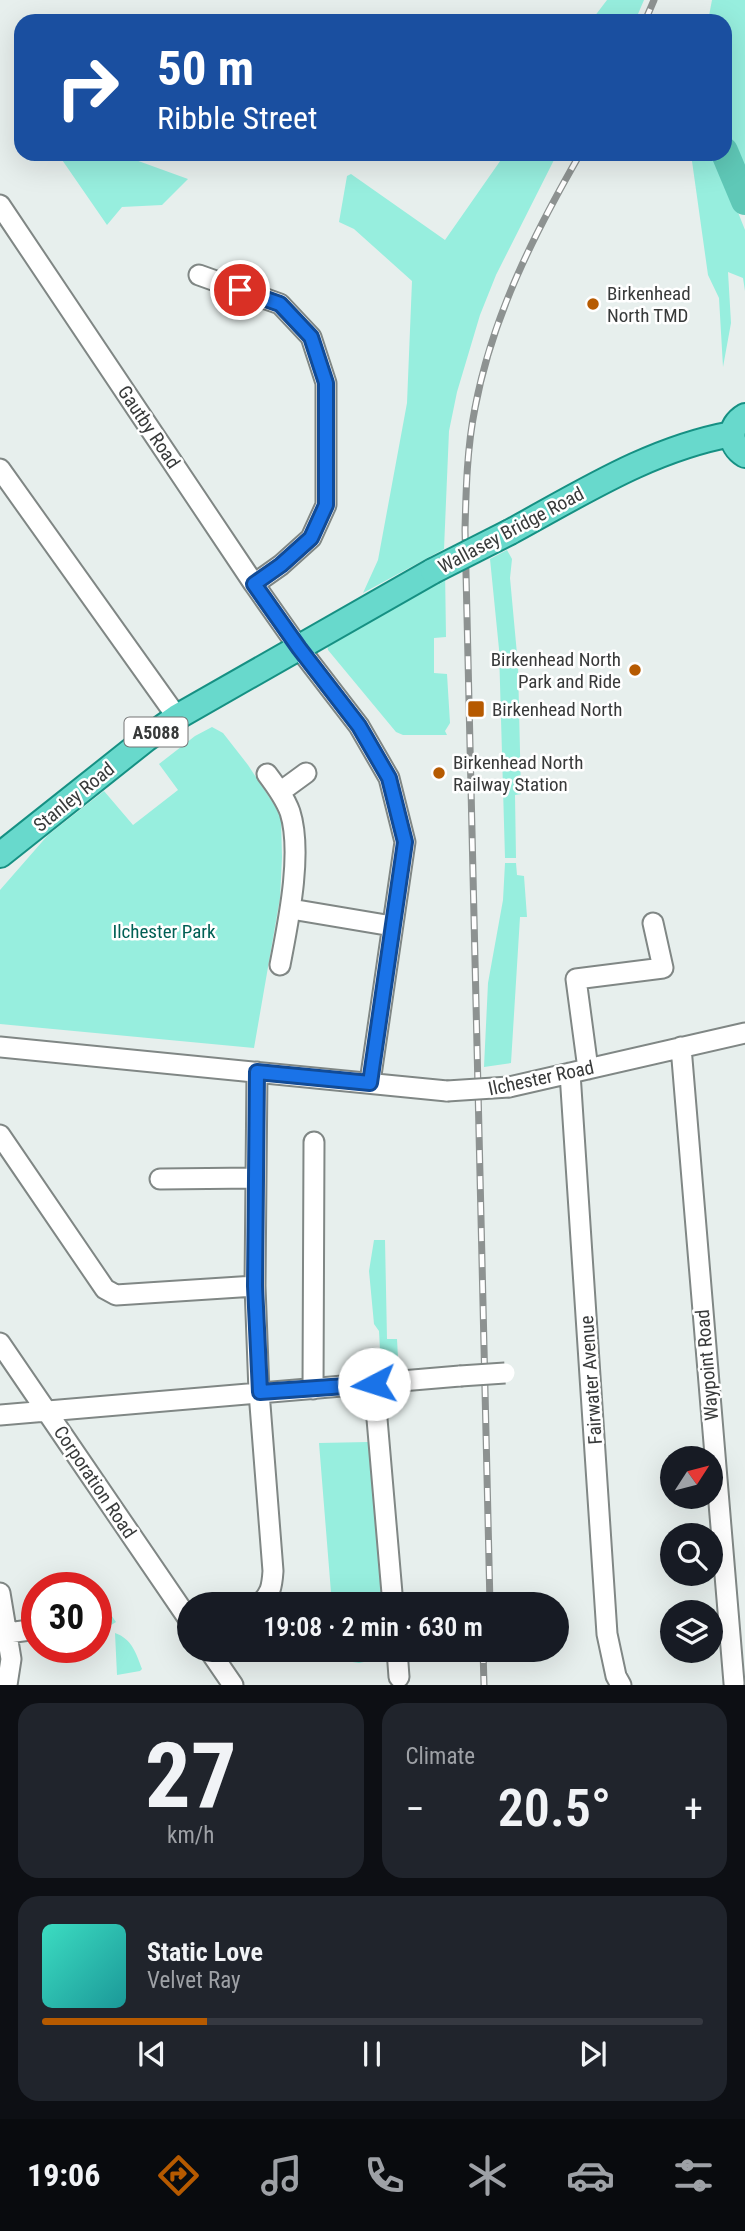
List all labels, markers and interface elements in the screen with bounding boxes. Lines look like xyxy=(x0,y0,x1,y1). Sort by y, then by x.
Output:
text: 50 m xyxy=(157,40,254,97)
icon: right xyxy=(42,42,133,133)
text: Ribble Street xyxy=(157,99,318,137)
pin xyxy=(210,260,270,320)
icon: arrive xyxy=(221,271,259,309)
place label: Birkenhead North TMD xyxy=(607,282,691,327)
marker: Birkenhead North TMD xyxy=(585,296,601,312)
street label: Gautby Road xyxy=(113,381,185,473)
street label: Wallasey Bridge Road xyxy=(434,482,588,578)
place label: Birkenhead North Park and Ride xyxy=(491,648,621,693)
marker: Birkenhead North Park and Ride xyxy=(627,662,643,678)
place label: Birkenhead North xyxy=(492,698,622,721)
marker: Birkenhead North xyxy=(466,699,486,719)
road number: A5088 xyxy=(124,718,188,746)
place label: Birkenhead North Railway Station xyxy=(453,751,583,796)
street label: Stanley Road xyxy=(29,757,119,837)
marker: Birkenhead North Railway Station xyxy=(431,765,447,781)
park label: Ilchester Park xyxy=(112,920,216,943)
street label: Ilchester Road xyxy=(486,1056,596,1100)
street label: Waypoint Road xyxy=(691,1308,723,1422)
street label: Fairwater Avenue xyxy=(575,1315,607,1445)
position arrow xyxy=(337,1347,411,1421)
street label: Corporation Road xyxy=(49,1421,141,1543)
north arrow xyxy=(660,1446,723,1508)
map controls xyxy=(660,1446,723,1663)
button: search xyxy=(660,1523,723,1586)
speed limit sign: 30 xyxy=(21,1572,112,1663)
button: layers xyxy=(660,1600,723,1663)
text: 19:08 · 2 min · 630 m xyxy=(263,1612,483,1642)
text: 27 xyxy=(145,1723,237,1829)
text: Climate xyxy=(406,1743,475,1770)
text: 20.5° xyxy=(498,1778,611,1839)
text: − xyxy=(406,1787,425,1831)
text: + xyxy=(684,1787,703,1831)
text: km/h xyxy=(167,1822,214,1849)
text: Static Love xyxy=(147,1937,263,1967)
text: Velvet Ray xyxy=(147,1967,241,1994)
icon: previous xyxy=(133,2035,171,2073)
icon: pause xyxy=(353,2035,391,2073)
icon: next xyxy=(574,2035,612,2073)
icon: directions xyxy=(154,2151,203,2200)
icon: music xyxy=(257,2151,306,2200)
icon: phone xyxy=(360,2151,409,2200)
icon: climate xyxy=(463,2151,512,2200)
icon: car xyxy=(566,2151,615,2200)
icon: filters xyxy=(669,2151,718,2200)
text: 19:06 xyxy=(27,2156,100,2194)

